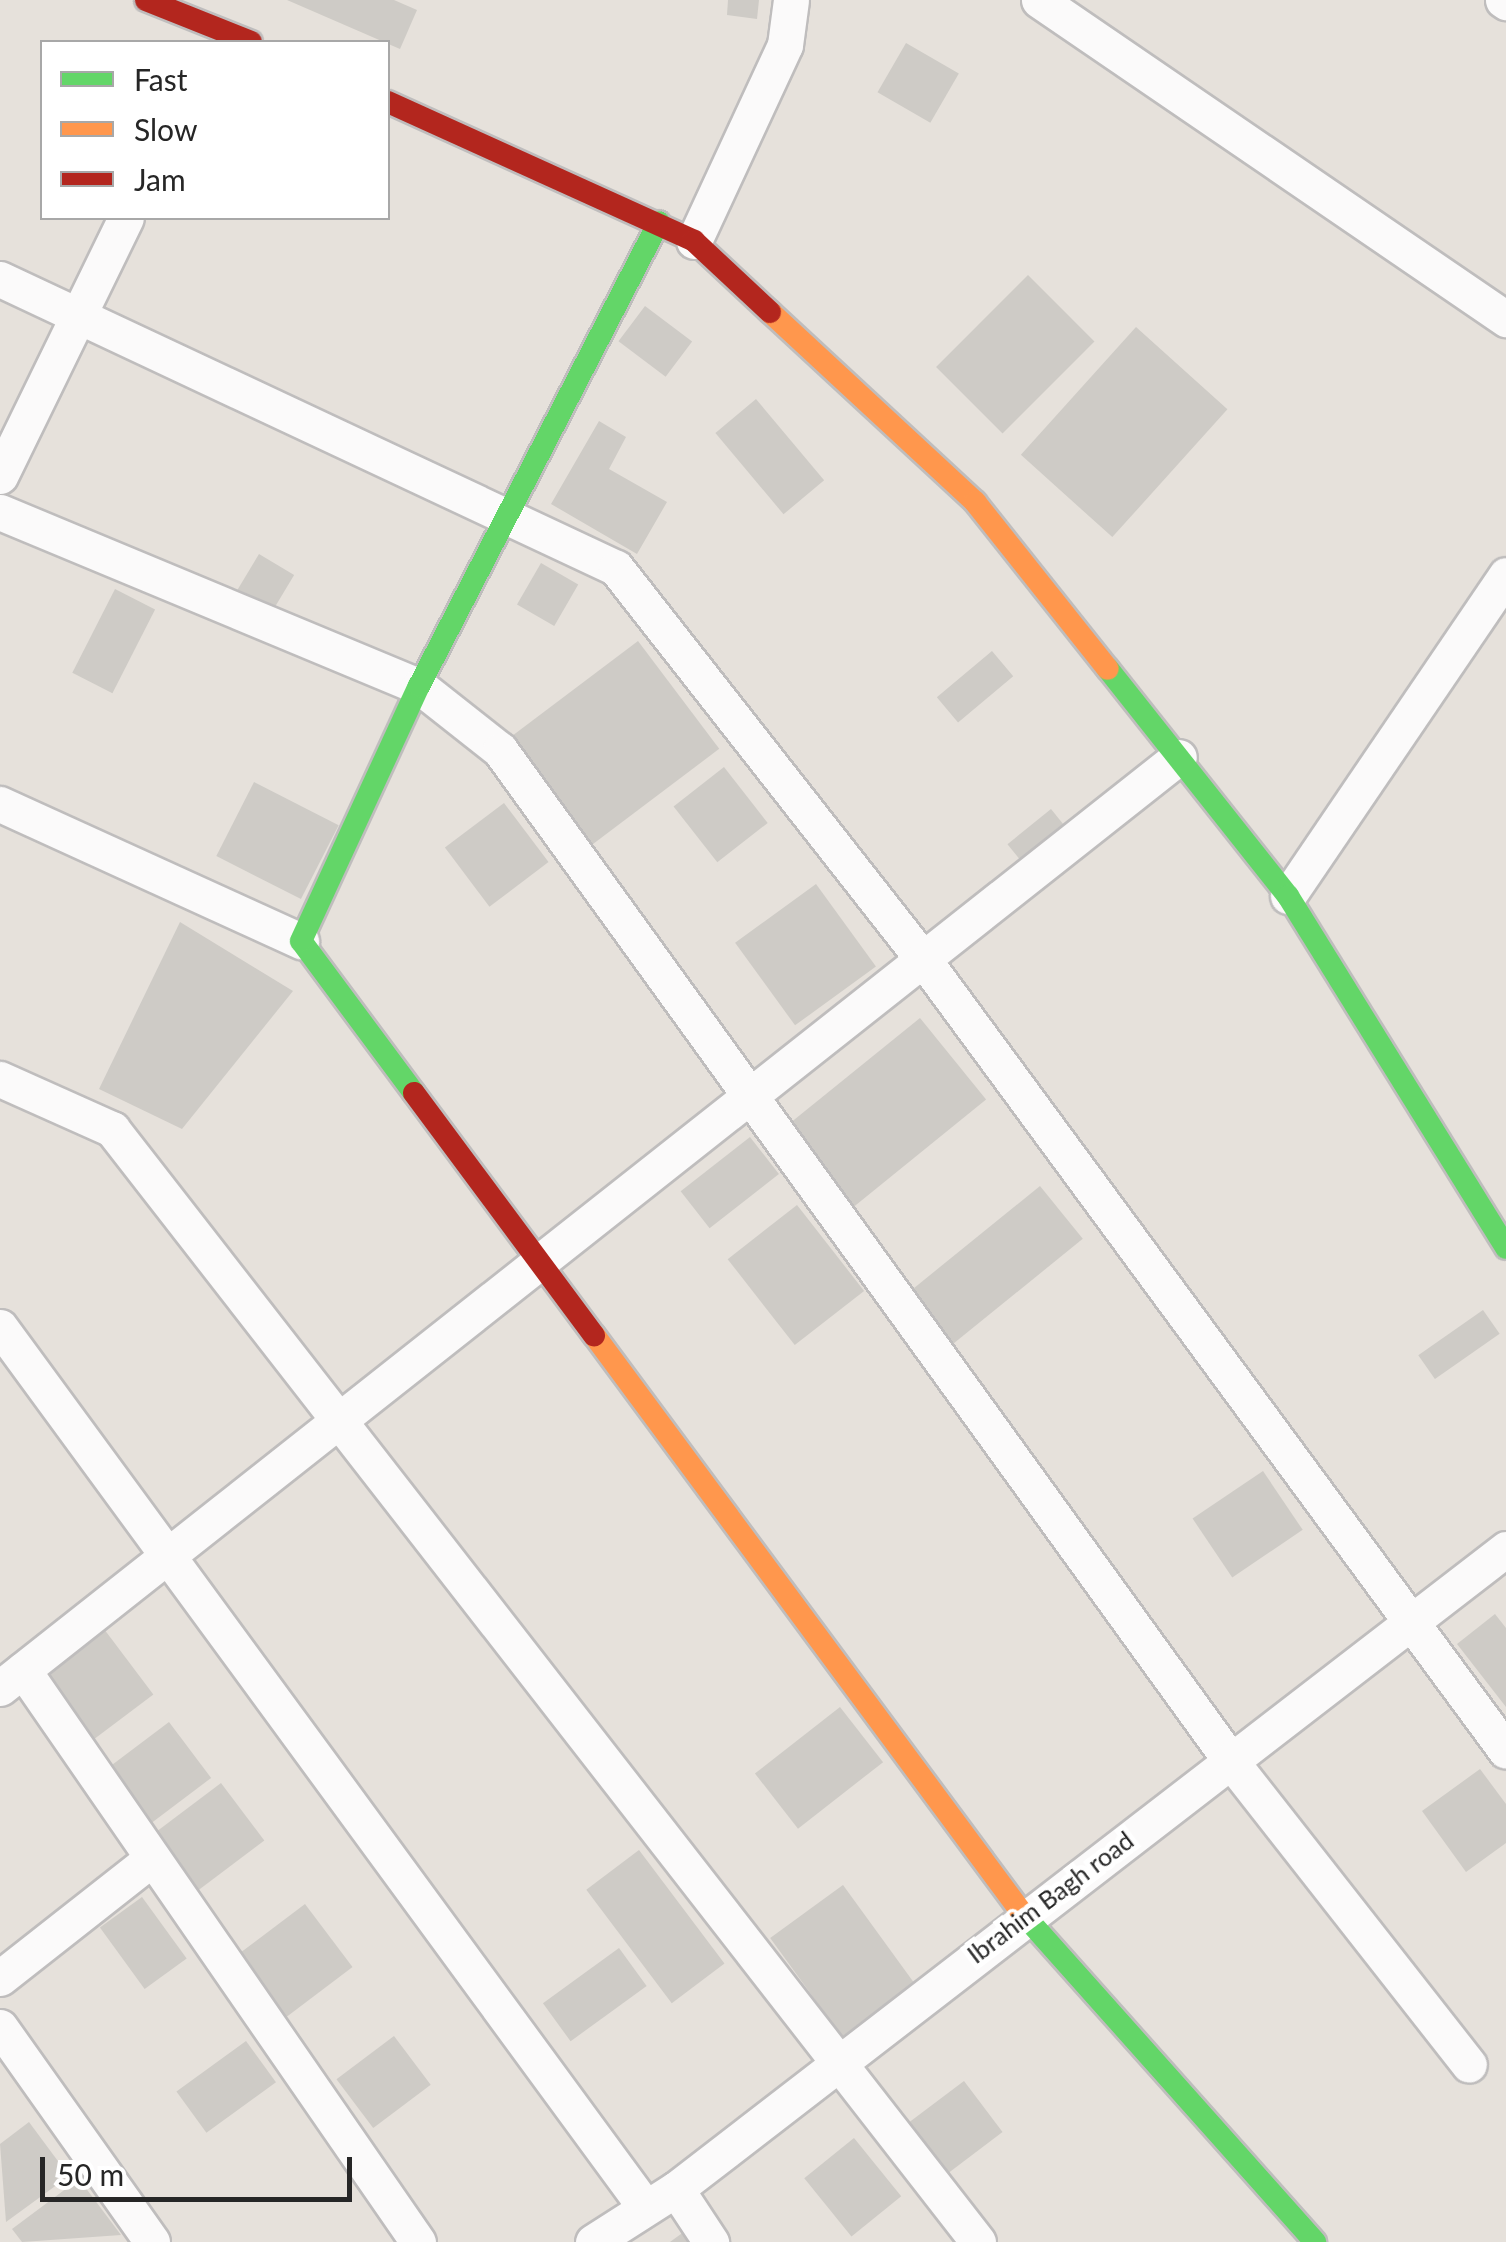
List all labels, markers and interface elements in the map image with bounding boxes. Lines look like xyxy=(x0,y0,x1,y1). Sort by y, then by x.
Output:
legend xyxy=(40,40,390,220)
text: Fast xyxy=(134,61,188,97)
text: Slow xyxy=(134,111,197,147)
text: Jam xyxy=(134,161,186,197)
street label: Ibrahim Bagh road xyxy=(961,1825,1139,1969)
scale bar xyxy=(45,2137,358,2199)
text: 50 m xyxy=(57,2156,124,2192)

